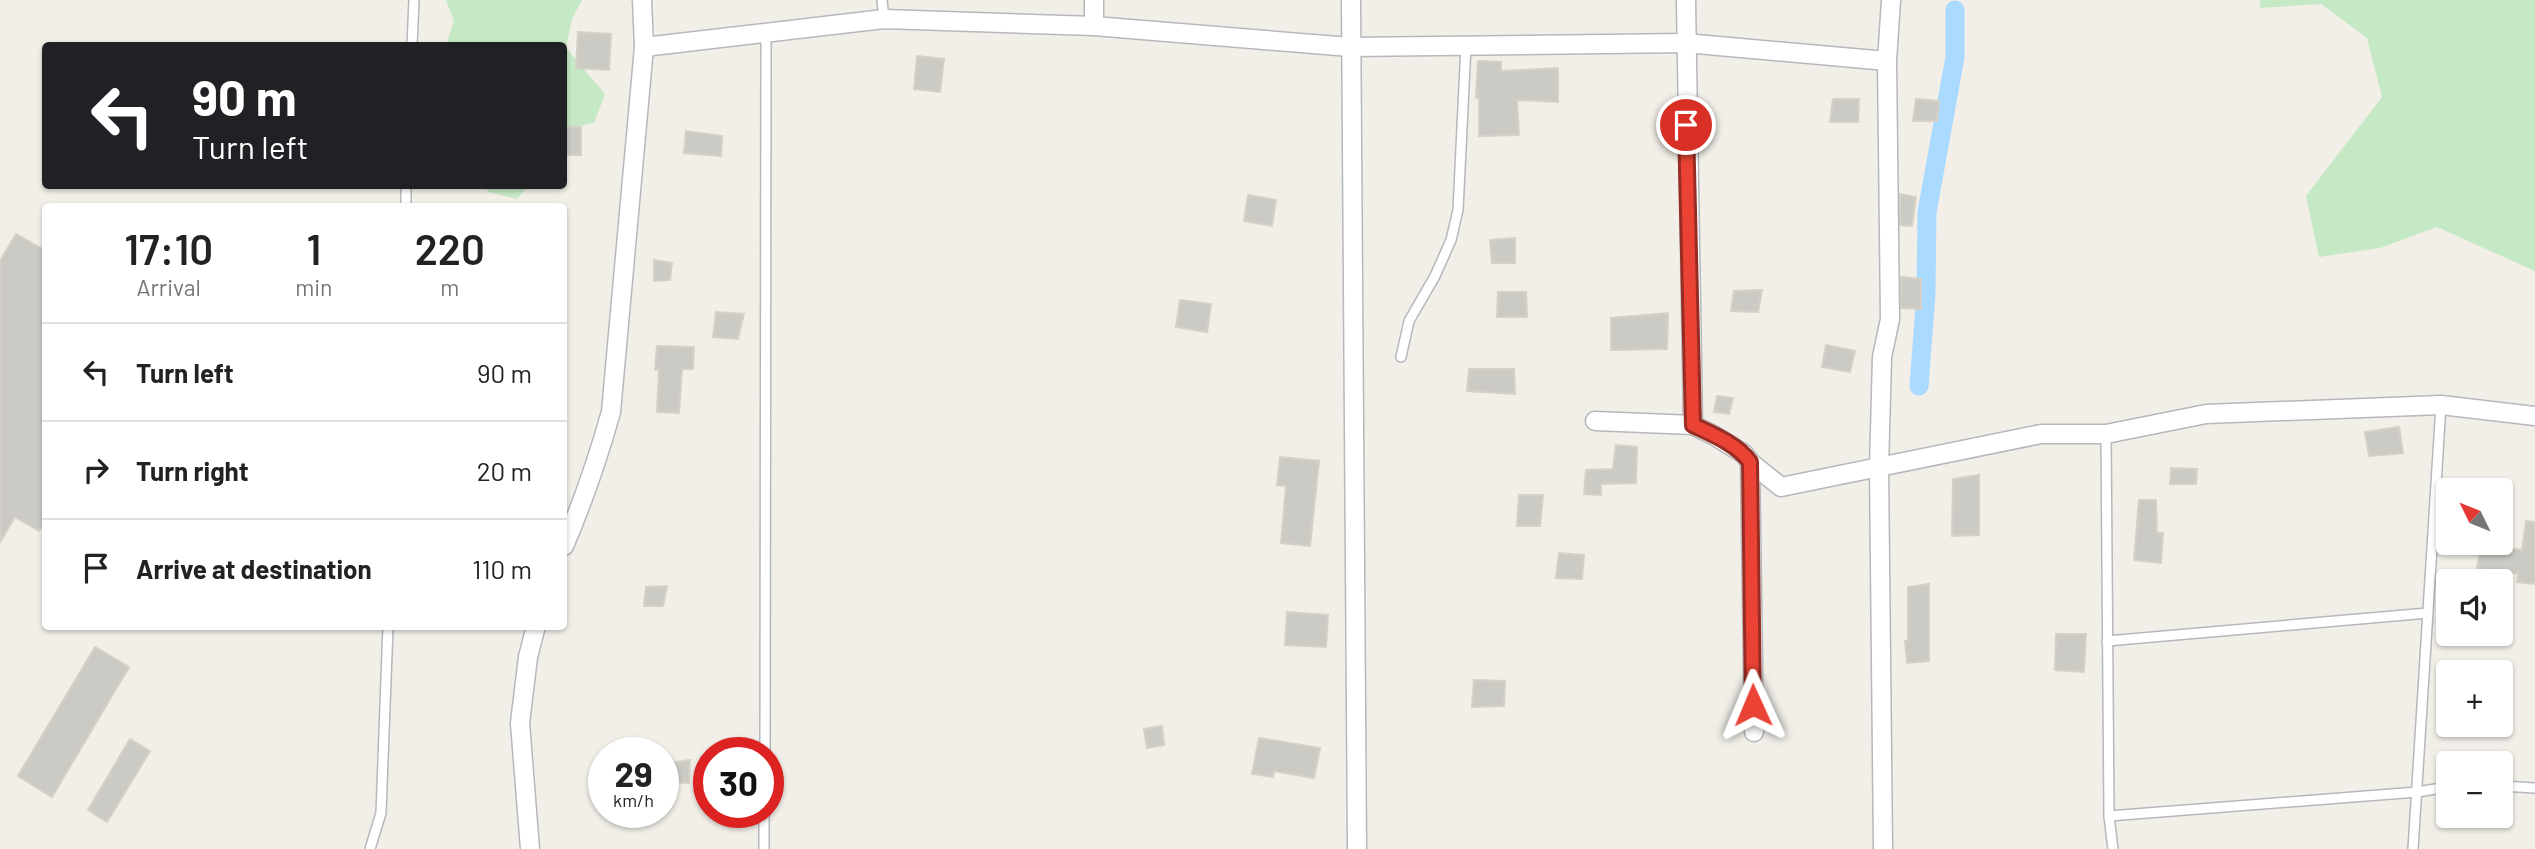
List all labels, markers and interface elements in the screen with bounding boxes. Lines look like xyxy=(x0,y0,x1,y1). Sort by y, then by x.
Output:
text: 90 m xyxy=(192,67,297,126)
icon: left xyxy=(77,70,168,161)
pin xyxy=(1656,95,1716,155)
icon: arrive xyxy=(1667,106,1705,144)
text: Turn left xyxy=(192,127,309,165)
text: 17:10 xyxy=(124,223,213,273)
text: 1 xyxy=(306,223,321,273)
text: 220 xyxy=(415,223,485,273)
text: Arrival xyxy=(136,273,201,301)
text: min xyxy=(295,273,333,301)
text: m xyxy=(440,273,459,301)
icon: left xyxy=(77,353,115,391)
text: Turn left xyxy=(136,357,234,388)
text: 90 m xyxy=(477,357,532,388)
icon: right xyxy=(77,451,115,489)
text: Turn right xyxy=(136,455,249,486)
text: 20 m xyxy=(477,455,532,486)
north arrow xyxy=(2436,478,2513,555)
map controls xyxy=(2436,478,2513,828)
icon: arrive xyxy=(77,549,115,587)
text: Arrive at destination xyxy=(136,553,372,584)
text: 110 m xyxy=(472,553,532,584)
button: sound xyxy=(2436,569,2513,646)
button: + xyxy=(2436,660,2513,737)
position arrow xyxy=(1716,668,1790,742)
speed limit sign: 30 xyxy=(693,737,784,828)
button: − xyxy=(2436,751,2513,828)
text: 29 xyxy=(614,752,653,794)
text: km/h xyxy=(613,789,654,811)

